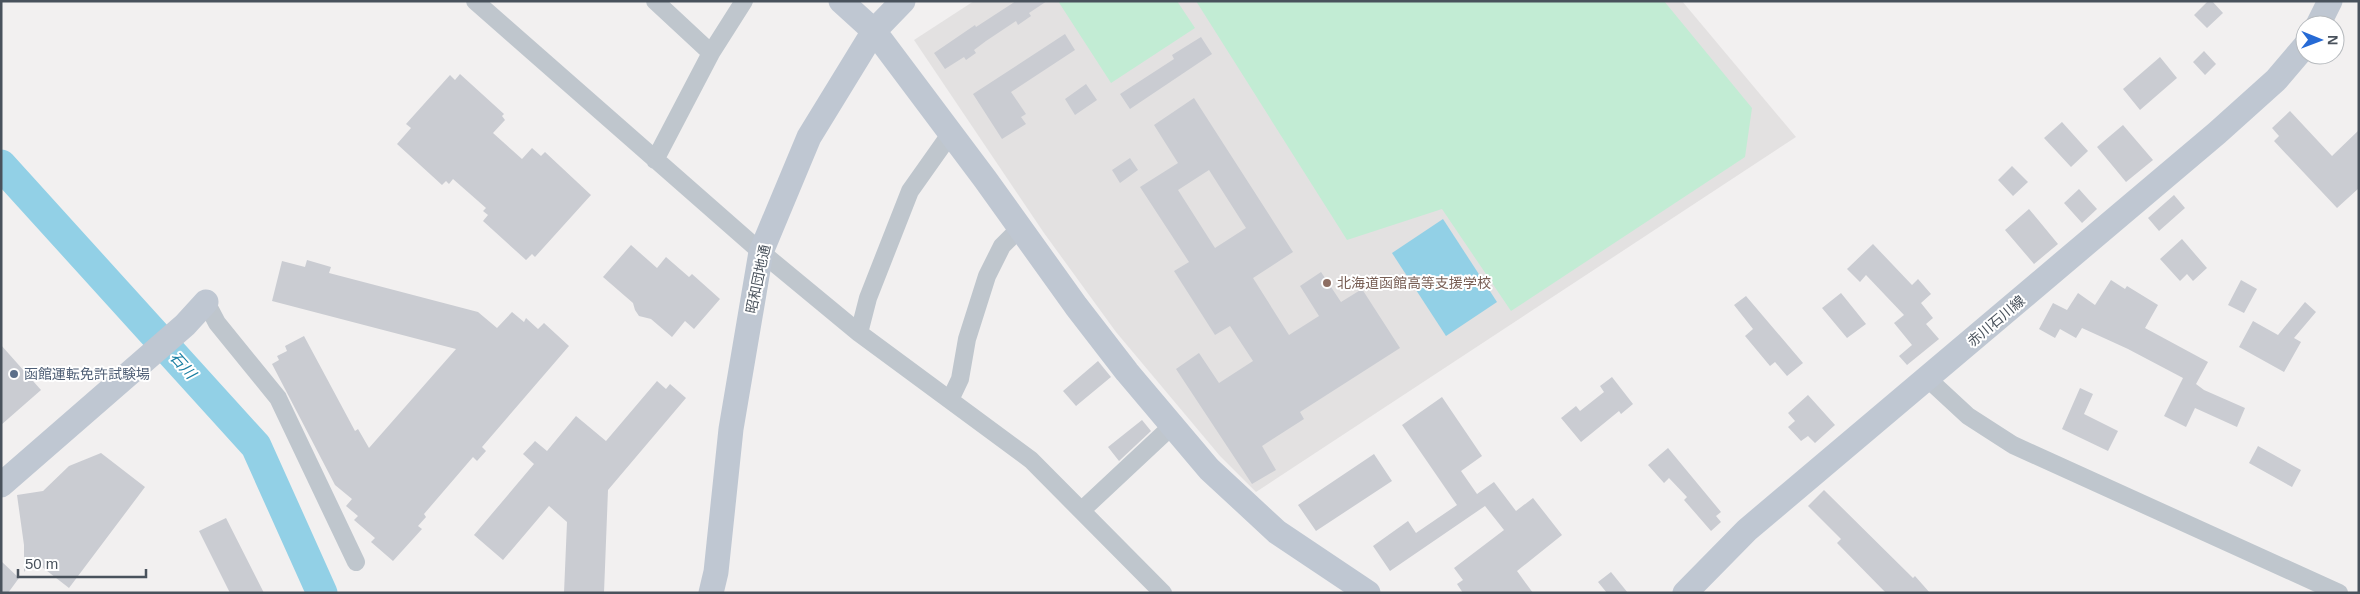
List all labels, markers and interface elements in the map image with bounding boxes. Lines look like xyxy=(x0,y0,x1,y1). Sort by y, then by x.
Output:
north arrow xyxy=(2295,15,2345,65)
text: N xyxy=(2325,35,2341,45)
street label: 昭和団地通 xyxy=(743,243,773,315)
place label: 北海道函館高等支援学校 xyxy=(1337,275,1491,291)
marker: 北海道函館高等支援学校 xyxy=(1321,277,1333,289)
street label: 赤川石川線 xyxy=(1964,292,2028,350)
water label: 石川 xyxy=(167,348,201,383)
place label: 函館運転免許試験場 xyxy=(24,366,150,382)
marker: 函館運転免許試験場 xyxy=(8,368,20,380)
scale bar xyxy=(18,546,145,578)
text: 50 m xyxy=(25,555,58,572)

